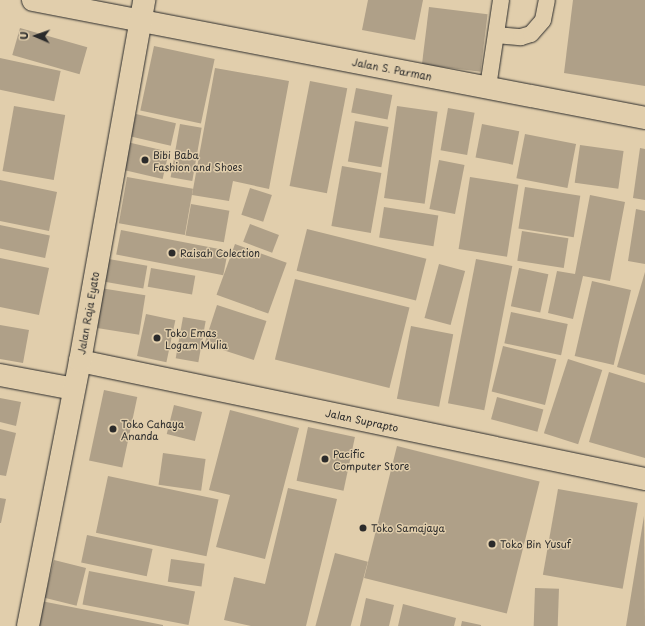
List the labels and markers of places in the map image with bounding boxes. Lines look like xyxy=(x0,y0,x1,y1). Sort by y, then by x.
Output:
place label: Bibi Baba Fashion and Shoes xyxy=(153,148,243,172)
marker: Bibi Baba Fashion and Shoes xyxy=(140,155,150,165)
place label: Raisah Colection xyxy=(180,247,260,259)
marker: Raisah Colection xyxy=(167,248,177,258)
place label: Toko Emas Logam Mulia xyxy=(165,326,228,350)
marker: Toko Emas Logam Mulia xyxy=(152,333,162,343)
place label: Toko Cahaya Ananda xyxy=(121,417,185,440)
marker: Toko Cahaya Ananda xyxy=(108,424,118,434)
place label: Pacific Computer Store xyxy=(333,447,410,470)
marker: Pacific Computer Store xyxy=(320,454,330,464)
place label: Toko Samajaya xyxy=(371,522,446,534)
marker: Toko Samajaya xyxy=(358,523,368,533)
place label: Toko Bin Yusuf xyxy=(500,538,571,550)
marker: Toko Bin Yusuf xyxy=(487,539,497,549)

